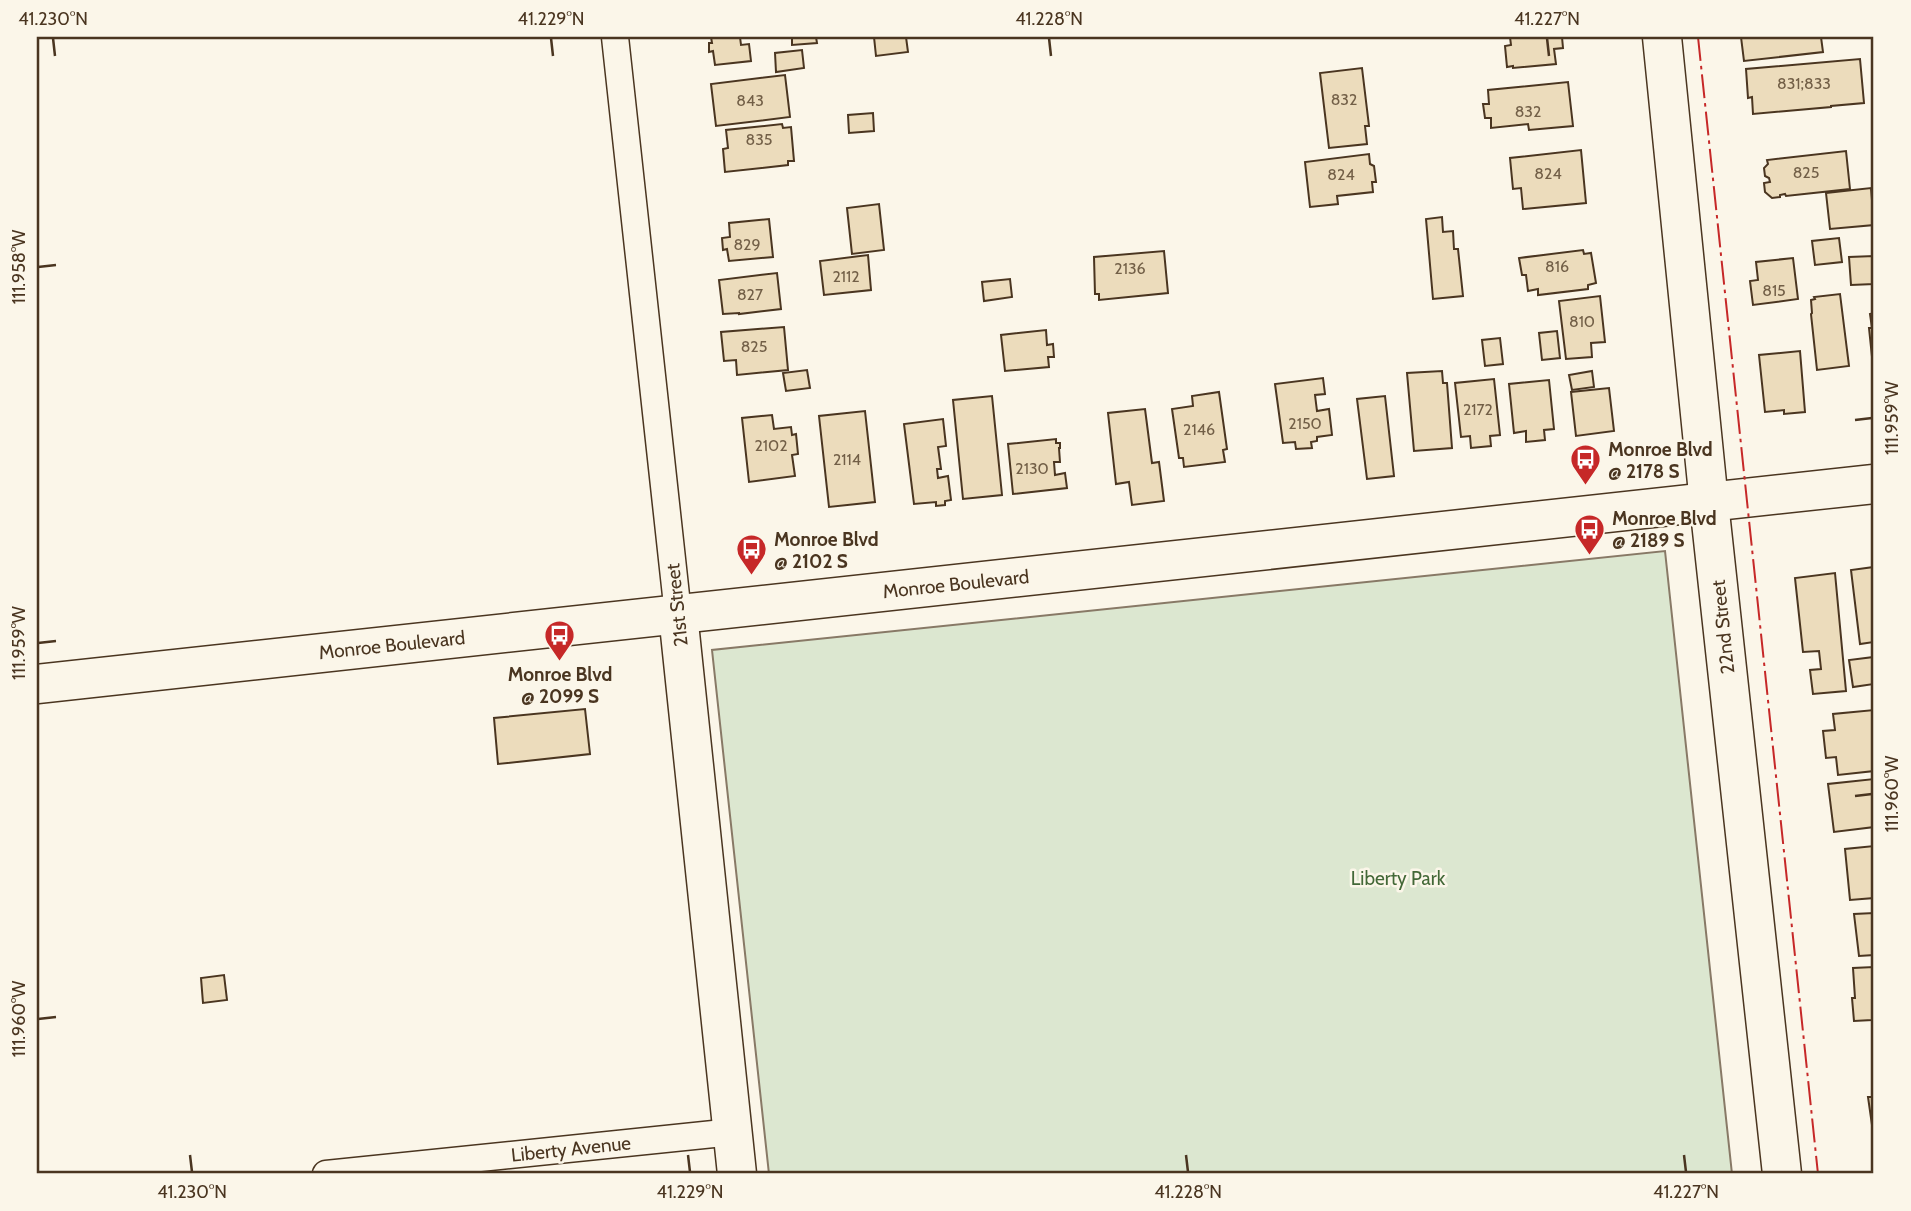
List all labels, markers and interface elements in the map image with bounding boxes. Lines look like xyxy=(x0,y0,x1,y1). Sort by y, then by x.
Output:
text: 41.230°N xyxy=(18,8,88,30)
text: 41.229°N xyxy=(517,8,585,30)
text: 41.228°N xyxy=(1015,8,1083,30)
text: 41.227°N xyxy=(1514,8,1580,30)
house number: 831;833 xyxy=(1777,74,1831,93)
house number: 832 xyxy=(1331,90,1357,109)
house number: 843 xyxy=(736,91,764,110)
house number: 832 xyxy=(1515,102,1541,121)
house number: 835 xyxy=(745,130,773,149)
house number: 825 xyxy=(1793,163,1819,182)
house number: 824 xyxy=(1534,164,1562,183)
house number: 824 xyxy=(1327,165,1355,184)
text: 111.958°W xyxy=(8,230,30,304)
house number: 829 xyxy=(733,235,761,254)
house number: 816 xyxy=(1545,257,1569,276)
house number: 2136 xyxy=(1114,259,1146,278)
house number: 2112 xyxy=(832,267,860,286)
house number: 815 xyxy=(1762,281,1786,300)
house number: 827 xyxy=(737,285,763,304)
house number: 810 xyxy=(1569,312,1595,331)
house number: 825 xyxy=(741,337,767,356)
text: 111.959°W xyxy=(1881,381,1903,455)
house number: 2172 xyxy=(1463,400,1493,419)
house number: 2150 xyxy=(1288,414,1322,433)
house number: 2146 xyxy=(1183,420,1215,439)
house number: 2102 xyxy=(754,436,788,455)
place label: Monroe Blvd @ 2178 S xyxy=(1608,438,1713,483)
bus stop icon: Monroe Blvd @ 2178 S xyxy=(1568,443,1602,487)
house number: 2114 xyxy=(833,450,861,469)
house number: 2130 xyxy=(1015,459,1049,478)
place label: Monroe Blvd @ 2189 S xyxy=(1612,507,1717,552)
bus stop icon: Monroe Blvd @ 2189 S xyxy=(1572,512,1606,556)
place label: Monroe Blvd @ 2102 S xyxy=(774,528,879,573)
bus stop icon: Monroe Blvd @ 2102 S xyxy=(734,533,768,577)
street label: 21st Street xyxy=(661,562,693,648)
street label: Monroe Boulevard xyxy=(882,565,1030,603)
street label: 22nd Street xyxy=(1707,578,1739,675)
text: 111.959°W xyxy=(8,606,30,680)
bus stop icon: Monroe Blvd @ 2099 S xyxy=(543,618,577,662)
street label: Monroe Boulevard xyxy=(318,626,466,664)
place label: Monroe Blvd @ 2099 S xyxy=(508,663,612,708)
text: 111.960°W xyxy=(1881,756,1903,832)
park label: Liberty Park xyxy=(1351,867,1446,890)
text: 111.960°W xyxy=(8,981,30,1057)
street label: Liberty Avenue xyxy=(510,1131,632,1167)
text: 41.230°N xyxy=(157,1181,227,1203)
text: 41.229°N xyxy=(656,1181,724,1203)
text: 41.228°N xyxy=(1154,1181,1222,1203)
text: 41.227°N xyxy=(1653,1181,1719,1203)

